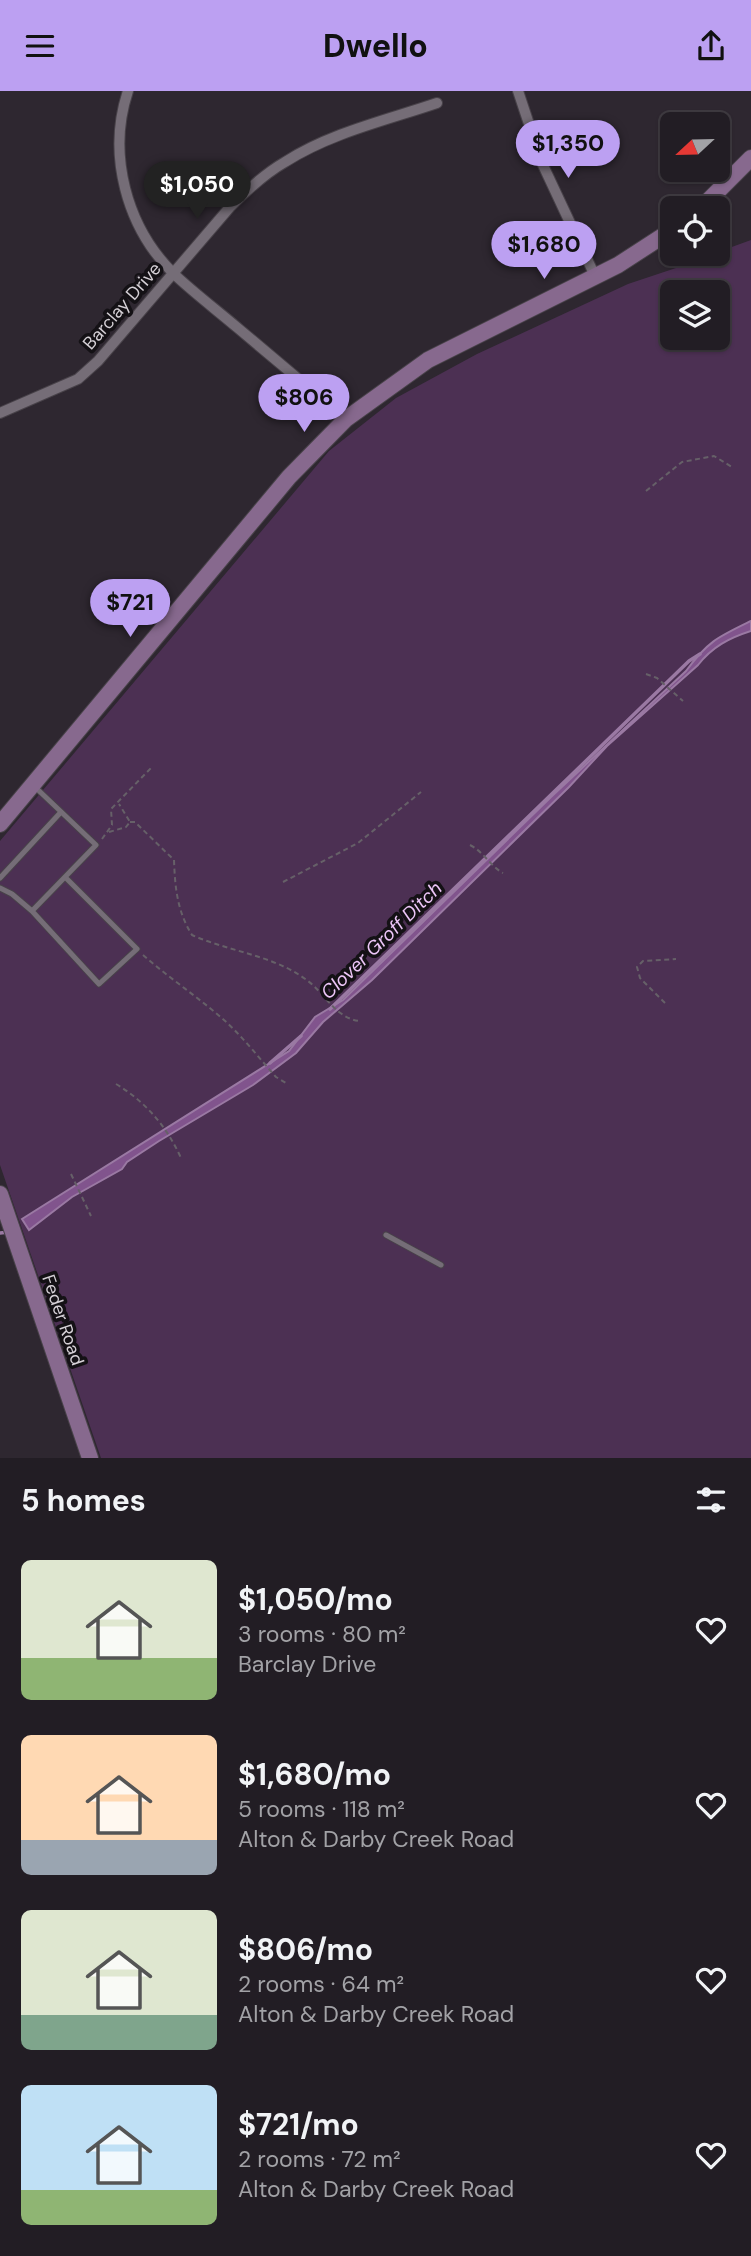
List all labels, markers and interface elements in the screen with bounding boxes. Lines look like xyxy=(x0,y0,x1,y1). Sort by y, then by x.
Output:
text: Dwello xyxy=(323,25,428,67)
icon: menu xyxy=(21,27,59,65)
icon: share xyxy=(692,27,730,65)
north arrow xyxy=(660,112,730,182)
map controls xyxy=(660,112,730,350)
pin: $1,350 xyxy=(511,120,625,180)
text: $1,350 xyxy=(532,128,604,158)
pin: $1,050 xyxy=(140,162,254,221)
text: $1,050 xyxy=(160,169,234,199)
button: locate xyxy=(660,196,730,266)
pin: $1,680 xyxy=(487,221,601,281)
text: $1,680 xyxy=(507,229,581,259)
street label: Barclay Drive xyxy=(77,257,167,355)
button: layers xyxy=(660,280,730,350)
pin: $806 xyxy=(263,375,345,434)
text: $806 xyxy=(274,382,334,412)
pin: $721 xyxy=(89,580,171,639)
text: $721 xyxy=(106,587,154,617)
water label: Clover Groff Ditch xyxy=(315,876,447,1005)
street label: Feder Road xyxy=(36,1271,90,1369)
text: 5 homes xyxy=(21,1481,146,1520)
icon: filters xyxy=(692,1481,730,1519)
text: $1,050/mo xyxy=(238,1580,393,1619)
icon: home xyxy=(77,1588,161,1672)
icon: heart xyxy=(692,1611,730,1649)
text: 3 rooms · 80 m² xyxy=(238,1619,406,1649)
text: Barclay Drive xyxy=(238,1649,376,1679)
text: $1,680/mo xyxy=(238,1755,391,1794)
icon: home xyxy=(77,1763,161,1847)
icon: heart xyxy=(692,1786,730,1824)
text: 5 rooms · 118 m² xyxy=(238,1794,405,1824)
text: Alton & Darby Creek Road xyxy=(238,1824,514,1854)
text: $806/mo xyxy=(238,1930,373,1969)
icon: home xyxy=(77,1938,161,2022)
icon: heart xyxy=(692,1961,730,1999)
text: 2 rooms · 64 m² xyxy=(238,1969,404,1999)
text: Alton & Darby Creek Road xyxy=(238,1999,514,2029)
text: $721/mo xyxy=(238,2105,359,2144)
icon: home xyxy=(77,2113,161,2197)
icon: heart xyxy=(692,2136,730,2174)
text: 2 rooms · 72 m² xyxy=(238,2144,401,2174)
text: Alton & Darby Creek Road xyxy=(238,2174,514,2204)

